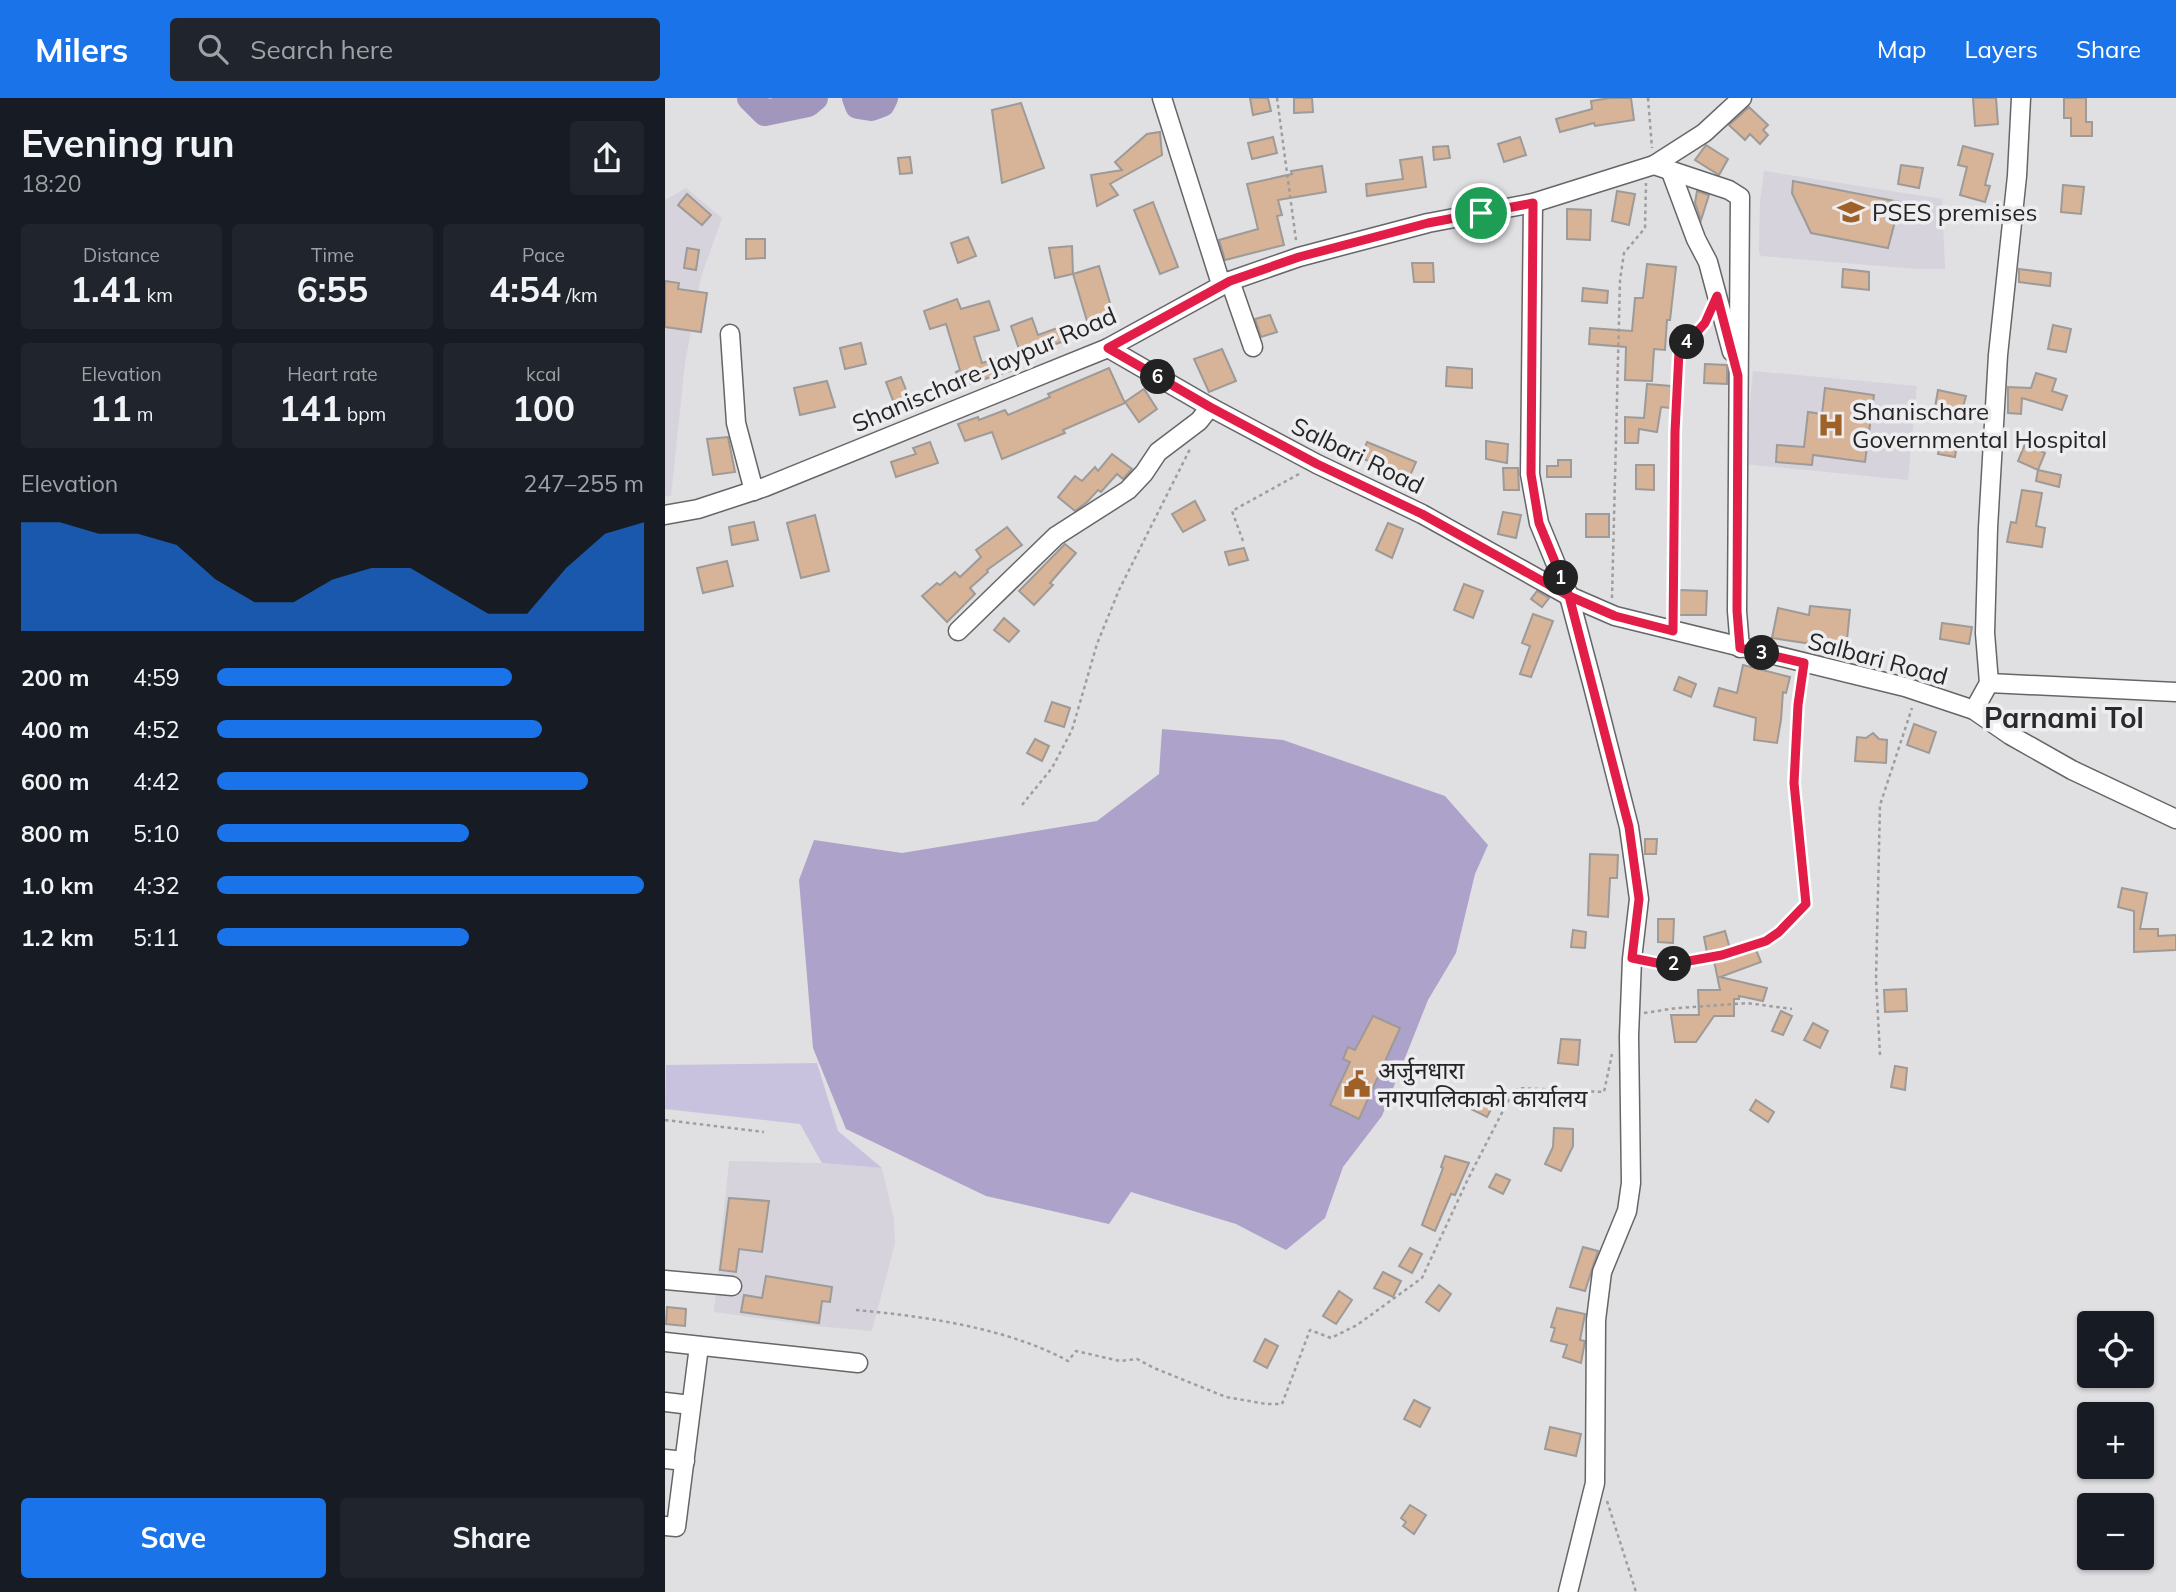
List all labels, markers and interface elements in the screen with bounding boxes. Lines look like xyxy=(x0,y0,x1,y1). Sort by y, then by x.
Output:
search box xyxy=(170,18,660,81)
text: Milers xyxy=(35,29,128,70)
icon: search xyxy=(194,30,232,68)
text: Search here xyxy=(250,33,393,66)
text: Map xyxy=(1877,34,1926,64)
text: Layers xyxy=(1964,34,2038,64)
text: Share xyxy=(2076,34,2141,64)
text: Evening run xyxy=(21,119,235,167)
button: share xyxy=(570,121,644,195)
text: 18:20 xyxy=(21,169,81,198)
pin xyxy=(1451,183,1511,243)
icon: arrive xyxy=(1462,194,1500,232)
school or university icon: PSES premises xyxy=(1836,197,1866,227)
place label: PSES premises xyxy=(1872,197,2037,227)
text: Distance xyxy=(83,243,160,267)
text: Time xyxy=(311,243,354,267)
text: Pace xyxy=(522,243,565,267)
text: 1.41 xyxy=(70,267,142,311)
text: 6:55 xyxy=(297,267,368,311)
text: 4:54 xyxy=(489,267,561,311)
text: km xyxy=(142,283,173,307)
text: /km xyxy=(561,283,598,307)
street label: Shanischare-Jaypur Road xyxy=(847,300,1121,438)
pin: 4 xyxy=(1669,324,1705,360)
text: 4 xyxy=(1681,329,1692,353)
pin: 6 xyxy=(1141,360,1175,394)
text: Elevation xyxy=(81,362,162,386)
text: Heart rate xyxy=(287,362,378,386)
text: kcal xyxy=(526,362,561,386)
text: 6 xyxy=(1152,364,1163,388)
text: 11 xyxy=(90,386,132,430)
text: 141 xyxy=(279,386,342,430)
text: 100 xyxy=(512,386,575,430)
place label: Shanischare Governmental Hospital xyxy=(1852,396,2107,454)
text: m xyxy=(132,402,153,426)
text: bpm xyxy=(342,402,386,426)
street label: Salbari Road xyxy=(1287,410,1429,500)
hospital icon: Shanischare Governmental Hospital xyxy=(1816,410,1846,440)
text: Elevation xyxy=(21,469,118,498)
text: 247–255 m xyxy=(523,469,644,498)
pin: 1 xyxy=(1543,560,1579,596)
text: 1 xyxy=(1555,565,1566,589)
street label: Salbari Road xyxy=(1805,625,1951,691)
pin: 3 xyxy=(1745,636,1779,670)
text: 3 xyxy=(1756,640,1767,664)
text: 200 m xyxy=(21,663,89,692)
text: 4:59 xyxy=(133,663,180,692)
district label: Parnami Tol xyxy=(1984,700,2144,735)
text: 400 m xyxy=(21,715,89,744)
text: 4:52 xyxy=(133,715,180,744)
text: 600 m xyxy=(21,767,89,796)
text: 4:42 xyxy=(133,767,180,796)
text: 800 m xyxy=(21,819,89,848)
text: 5:10 xyxy=(133,819,180,848)
text: 1.0 km xyxy=(21,871,94,900)
text: 4:32 xyxy=(133,871,180,900)
text: 1.2 km xyxy=(21,923,94,952)
text: 5:11 xyxy=(133,923,180,952)
pin: 2 xyxy=(1657,946,1691,982)
text: 2 xyxy=(1668,951,1679,975)
place label: अर्जुनधारा नगरपालिकाको कार्यालय xyxy=(1378,1055,1589,1113)
public building icon: अर्जुनधारा नगरपालिकाको कार्यालय xyxy=(1342,1069,1372,1099)
map controls xyxy=(2077,1311,2154,1570)
button: locate xyxy=(2077,1311,2154,1388)
button: + xyxy=(2077,1402,2154,1479)
button: − xyxy=(2077,1493,2154,1570)
button: Save xyxy=(21,1498,326,1578)
button: Share xyxy=(340,1498,644,1578)

